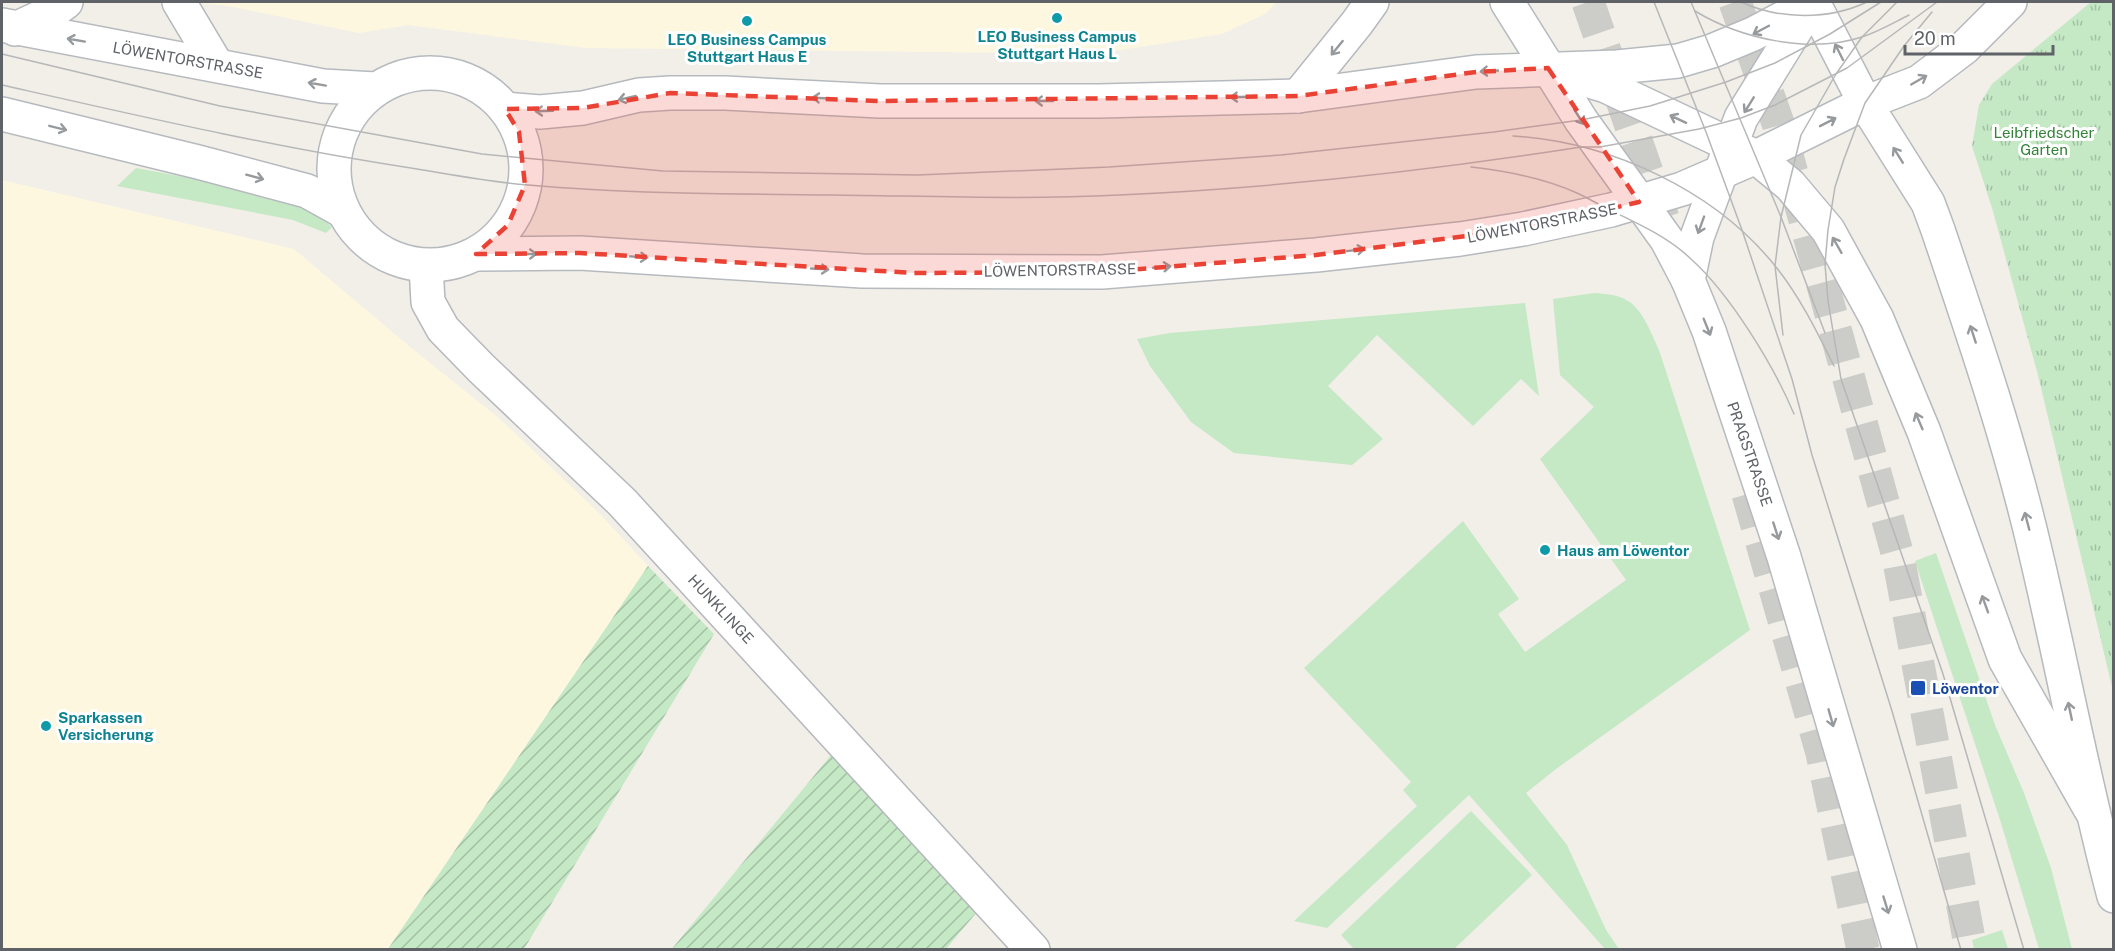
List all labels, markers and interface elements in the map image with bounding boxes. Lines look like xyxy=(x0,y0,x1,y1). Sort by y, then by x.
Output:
marker: LEO Business Campus Stuttgart Haus L xyxy=(1050,11,1064,25)
marker: LEO Business Campus Stuttgart Haus E xyxy=(740,14,754,28)
scale bar xyxy=(1905,18,2054,56)
one-way arrow xyxy=(1753,25,1771,36)
place label: LEO Business Campus Stuttgart Haus L xyxy=(977,28,1137,62)
text: 20 m xyxy=(1914,28,1956,49)
place label: LEO Business Campus Stuttgart Haus E xyxy=(667,31,827,65)
one-way arrow xyxy=(66,34,86,45)
street label: LÖWENTORSTRASSE xyxy=(111,37,265,82)
one-way arrow xyxy=(1330,40,1343,56)
one-way arrow xyxy=(1833,44,1844,62)
one-way arrow xyxy=(1480,65,1500,76)
one-way arrow xyxy=(1910,74,1927,86)
one-way arrow xyxy=(307,78,327,89)
one-way arrow xyxy=(617,92,636,104)
one-way arrow xyxy=(812,92,832,103)
one-way arrow xyxy=(1230,92,1250,103)
one-way arrow xyxy=(1035,95,1055,107)
one-way arrow xyxy=(1742,96,1754,113)
one-way arrow xyxy=(535,105,554,116)
one-way arrow xyxy=(1573,108,1585,125)
one-way arrow xyxy=(1669,113,1687,124)
one-way arrow xyxy=(1818,116,1836,127)
one-way arrow xyxy=(49,123,68,135)
park label: Leibfriedscher Garten xyxy=(1994,124,2095,158)
one-way arrow xyxy=(1891,147,1903,164)
one-way arrow xyxy=(245,172,264,183)
street label: LÖWENTORSTRASSE xyxy=(1465,199,1619,246)
one-way arrow xyxy=(1695,216,1706,234)
one-way arrow xyxy=(1830,237,1842,254)
one-way arrow xyxy=(1345,244,1365,255)
one-way arrow xyxy=(518,248,538,260)
one-way arrow xyxy=(628,252,648,263)
street label: LÖWENTORSTRASSE xyxy=(984,259,1136,280)
one-way arrow xyxy=(1151,261,1171,272)
one-way arrow xyxy=(810,264,830,275)
one-way arrow xyxy=(1702,317,1713,335)
one-way arrow xyxy=(1967,325,1978,344)
street label: PRAGSTRASSE xyxy=(1724,399,1776,509)
one-way arrow xyxy=(1913,412,1925,430)
one-way arrow xyxy=(2021,512,2033,531)
one-way arrow xyxy=(1771,521,1782,540)
place label: Haus am Löwentor xyxy=(1557,542,1689,559)
marker: Haus am Löwentor xyxy=(1538,543,1552,557)
street label: HUNKLINGE xyxy=(685,571,757,647)
one-way arrow xyxy=(1979,595,1990,614)
marker: Löwentor xyxy=(1909,679,1927,697)
place label: Löwentor xyxy=(1932,680,1999,697)
one-way arrow xyxy=(2064,702,2075,722)
place label: Sparkassen Versicherung xyxy=(58,709,154,743)
one-way arrow xyxy=(1825,709,1837,728)
marker: Sparkassen Versicherung xyxy=(39,719,53,733)
one-way arrow xyxy=(1881,895,1892,914)

